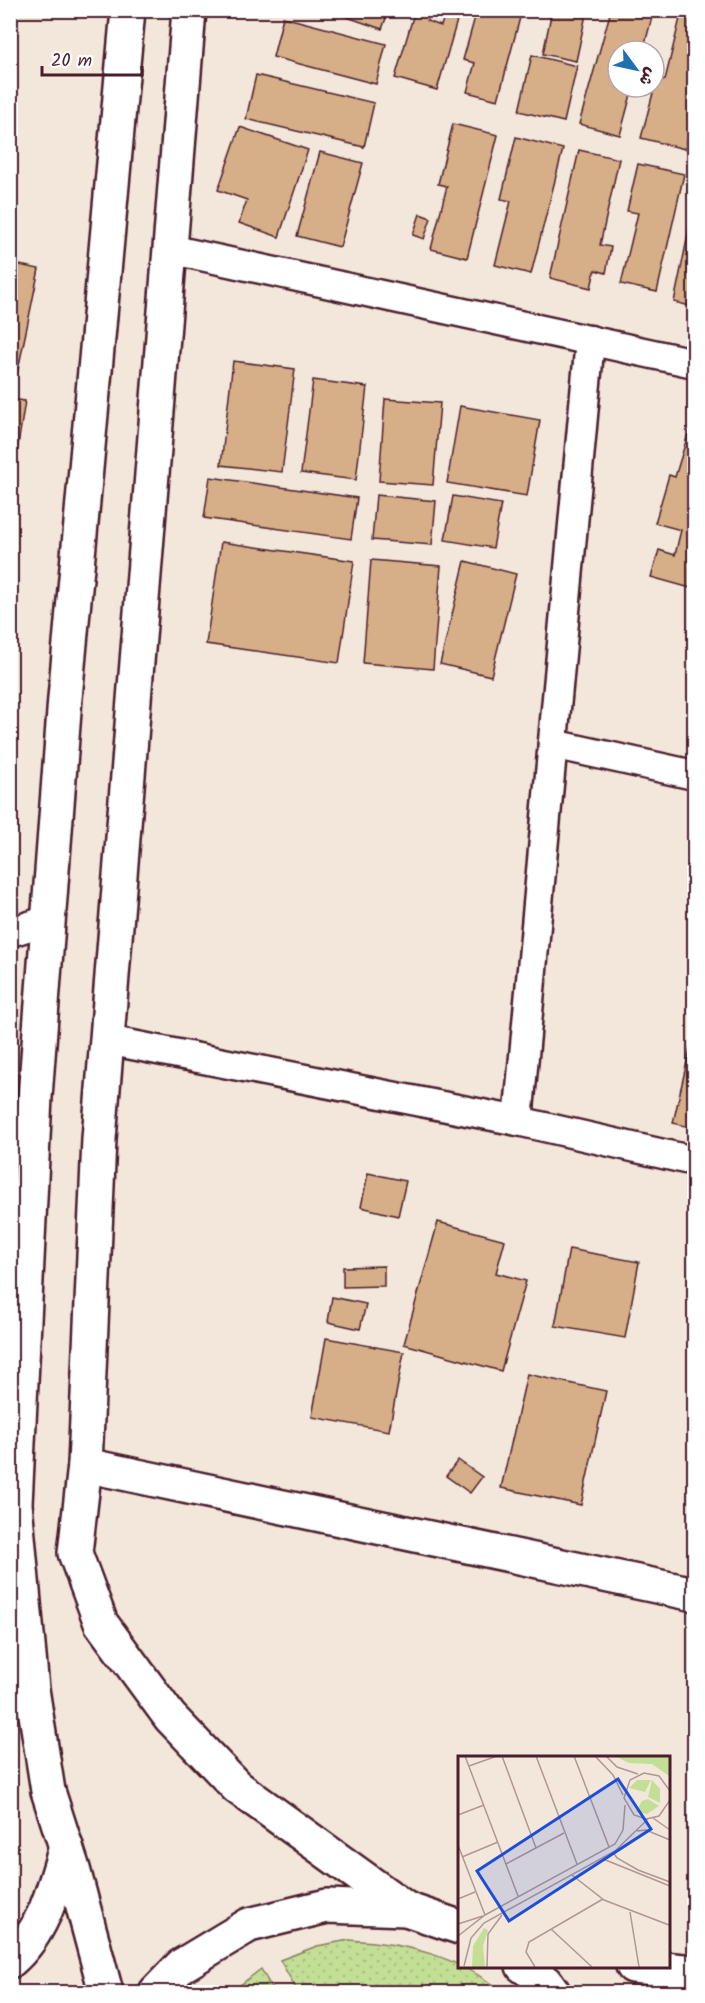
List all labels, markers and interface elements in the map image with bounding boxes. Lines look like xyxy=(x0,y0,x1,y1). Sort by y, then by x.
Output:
scale bar xyxy=(42,39,142,77)
north arrow xyxy=(606,39,666,99)
text: 20 m xyxy=(51,47,92,76)
text: ش xyxy=(632,62,663,91)
inset map xyxy=(458,1756,669,1967)

